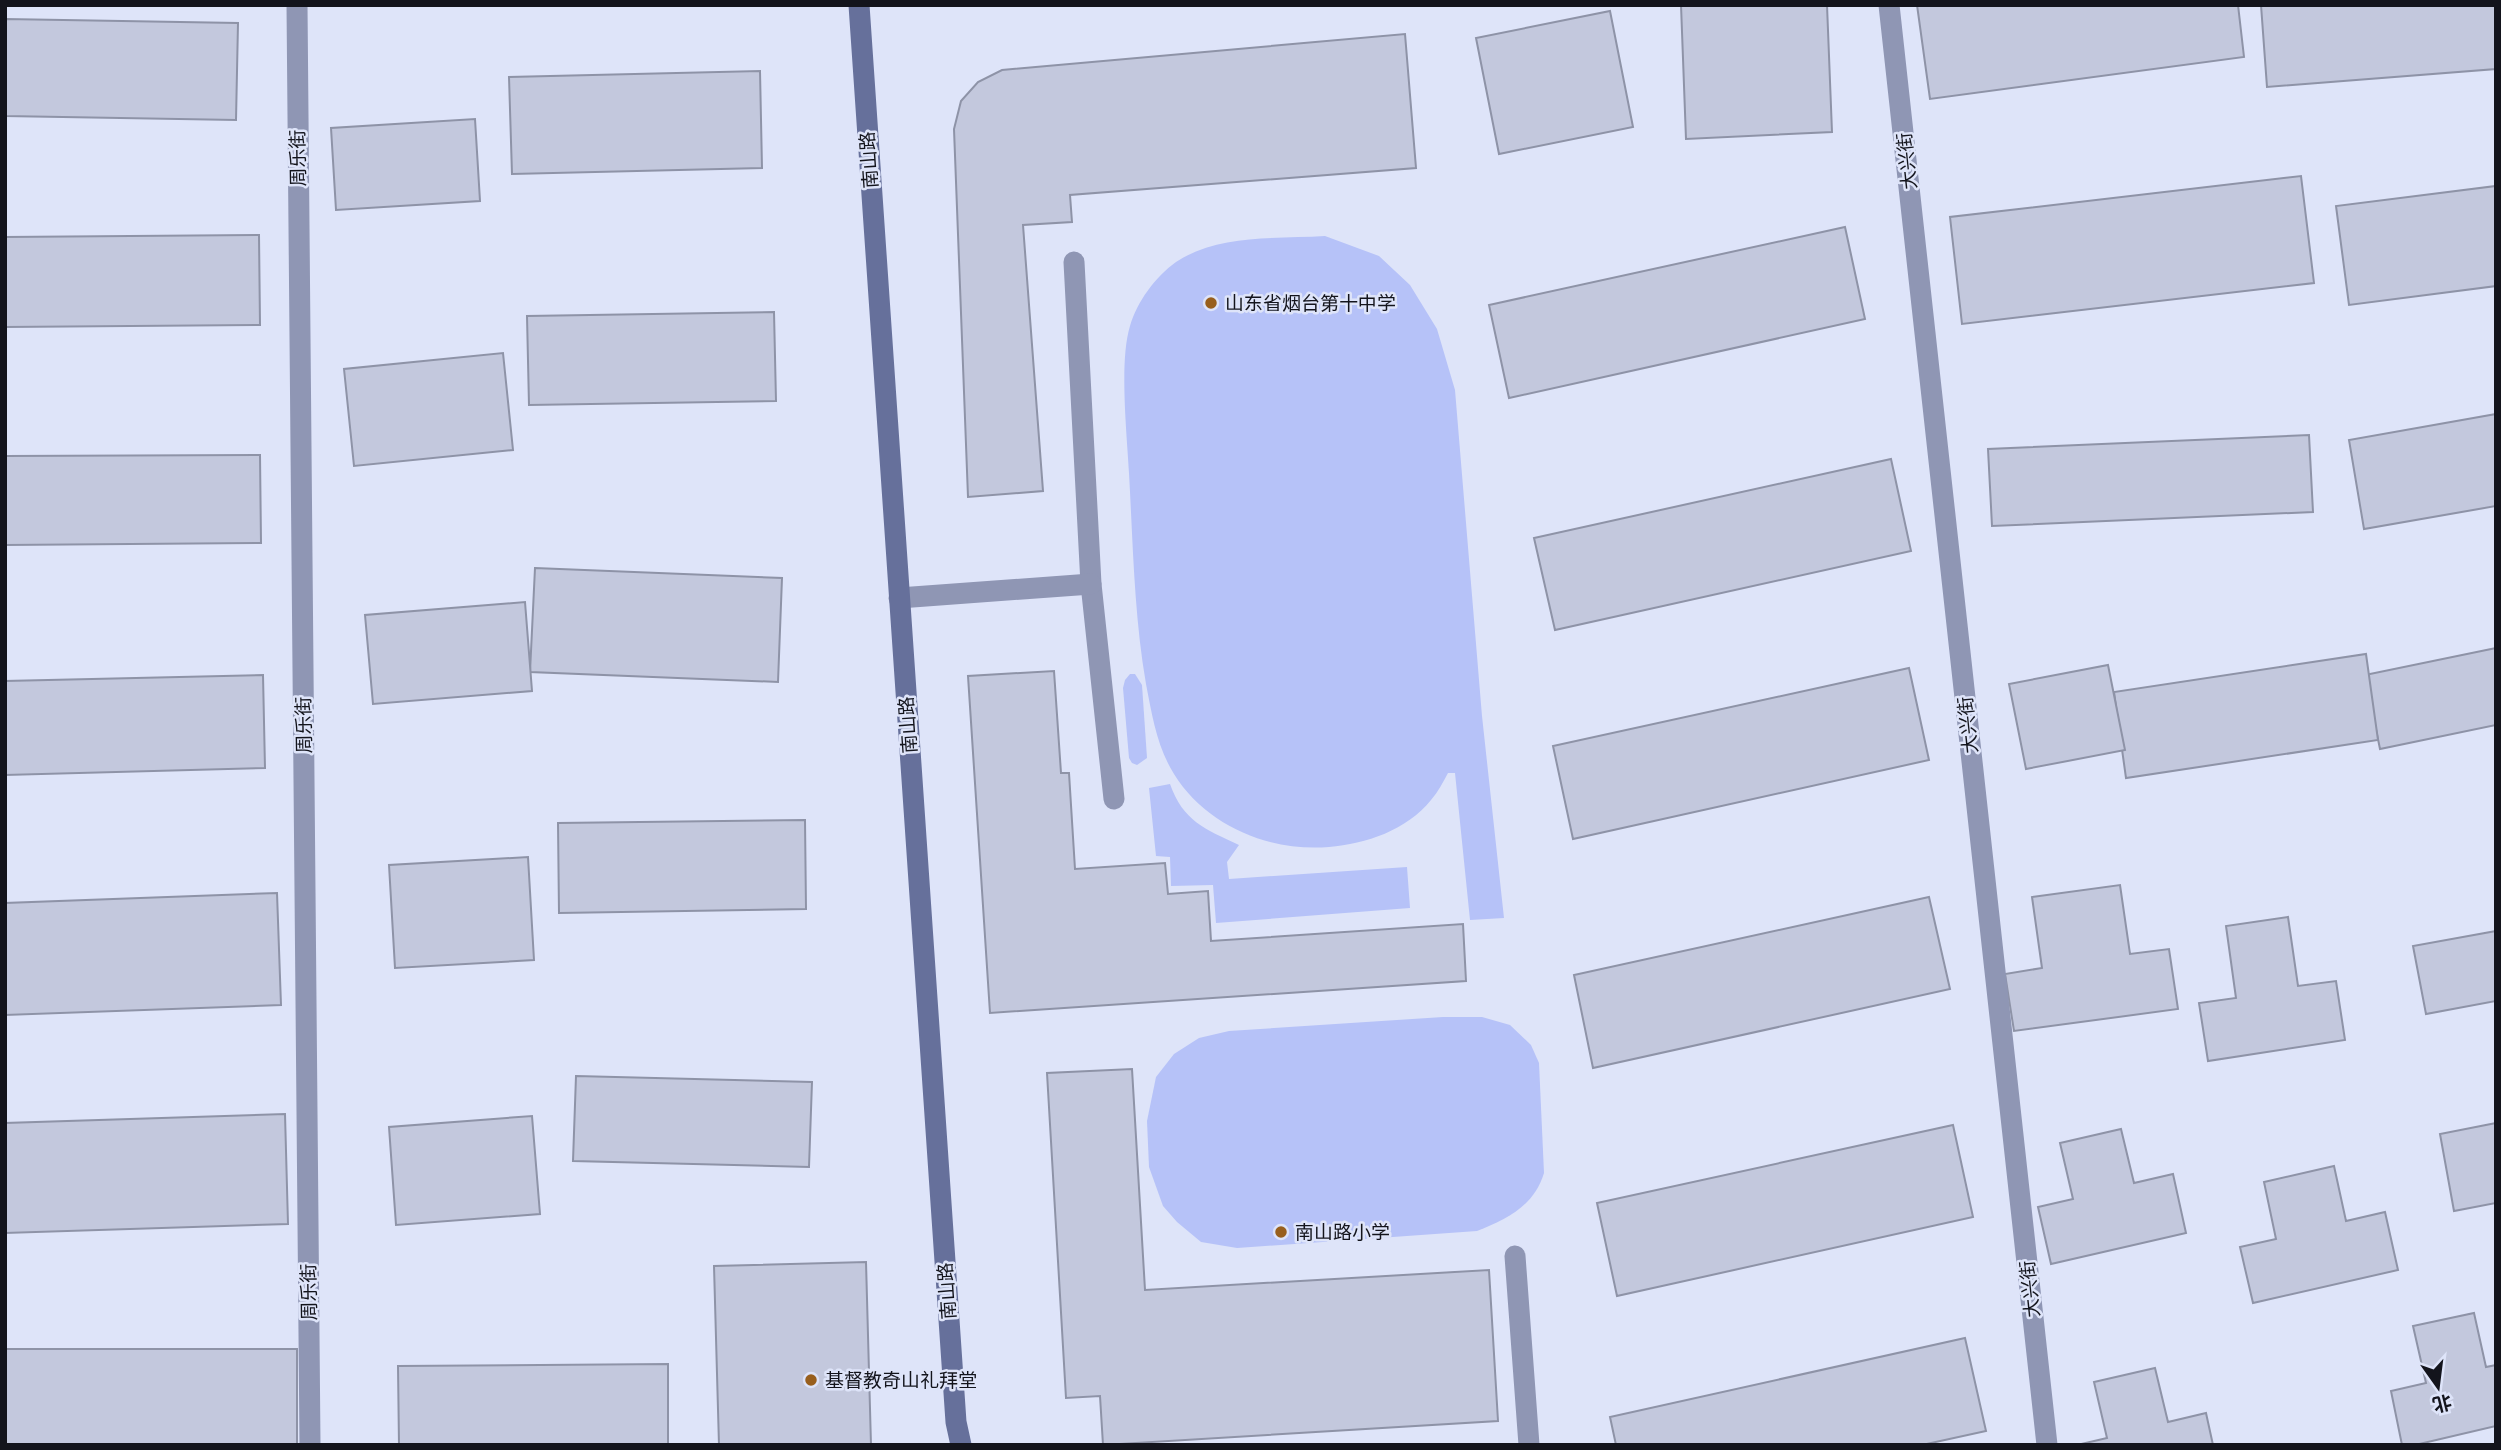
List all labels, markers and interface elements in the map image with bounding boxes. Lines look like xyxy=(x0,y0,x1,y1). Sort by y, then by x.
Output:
street label: 周乐街 xyxy=(286,129,310,187)
street label: 南山路 xyxy=(856,131,882,189)
street label: 大兴街 xyxy=(1893,131,1921,191)
place label: 山东省烟台第十中学 xyxy=(1225,292,1396,315)
marker: 山东省烟台第十中学 xyxy=(1203,295,1219,311)
street label: 大兴街 xyxy=(1954,695,1982,755)
street label: 周乐街 xyxy=(292,696,316,754)
street label: 南山路 xyxy=(895,696,921,754)
place label: 南山路小学 xyxy=(1295,1221,1390,1244)
marker: 南山路小学 xyxy=(1273,1224,1289,1240)
street label: 大兴街 xyxy=(2016,1259,2044,1319)
street label: 南山路 xyxy=(934,1262,960,1320)
street label: 周乐街 xyxy=(297,1263,321,1321)
north arrow xyxy=(2403,1352,2473,1422)
place label: 基督教奇山礼拜堂 xyxy=(825,1369,977,1392)
marker: 基督教奇山礼拜堂 xyxy=(803,1372,819,1388)
text: 北 xyxy=(2430,1390,2454,1416)

